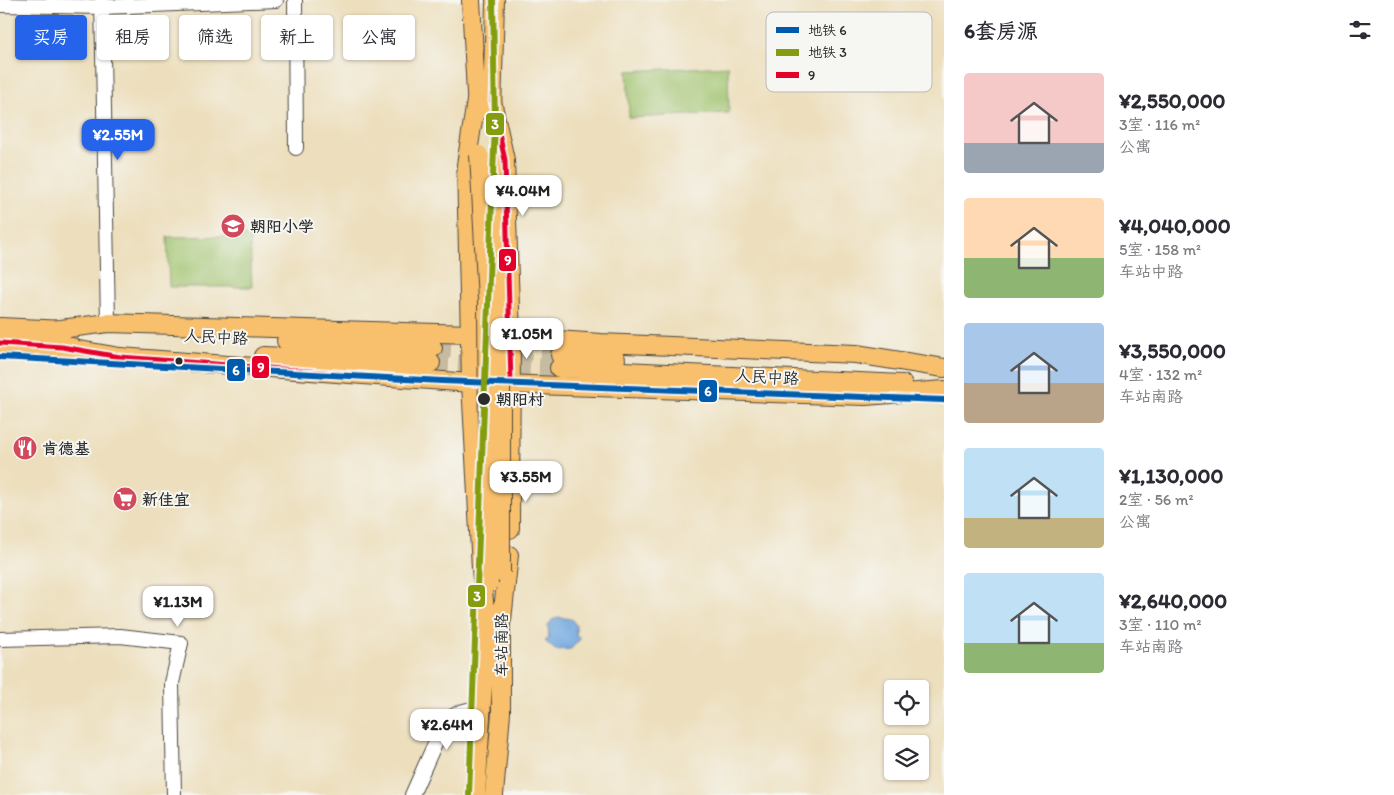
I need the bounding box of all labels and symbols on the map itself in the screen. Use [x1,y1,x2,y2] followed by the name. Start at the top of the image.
[766,12,932,92] legend
[808,22,847,39] text: 地铁 6
[808,44,847,61] text: 地铁 3
[808,67,815,84] text: 9
[485,112,505,136] line badge: 3
[491,116,499,133] text: 3
[77,119,159,161] pin: ¥2.55M
[482,174,564,217] pin: ¥4.04M
[220,213,246,239] school or university icon: 朝阳小学
[250,217,314,236] place label: 朝阳小学
[498,248,517,272] line badge: 9
[504,252,512,269] text: 9
[486,318,568,360] pin: ¥1.05M
[184,326,248,348] street label: 人民中路
[251,355,270,379] line badge: 9
[174,356,184,366] unlabelled marker
[226,358,246,382] line badge: 6
[257,359,265,376] text: 9
[232,362,240,379] text: 6
[735,366,799,388] street label: 人民中路
[698,379,718,403] line badge: 6
[704,383,712,400] text: 6
[496,390,544,409] place label: 朝阳村
[476,391,492,407] marker: 朝阳村
[12,435,38,461] restaurant icon: 肯德基
[42,439,90,458] place label: 肯德基
[485,460,567,503] pin: ¥3.55M
[112,486,138,512] supermarket icon: 新佳宜
[142,490,190,509] place label: 新佳宜
[467,584,486,608] line badge: 3
[137,586,219,628] pin: ¥1.13M
[473,588,481,605] text: 3
[492,613,511,677] street label: 车站南路
[406,708,488,751] pin: ¥2.64M

